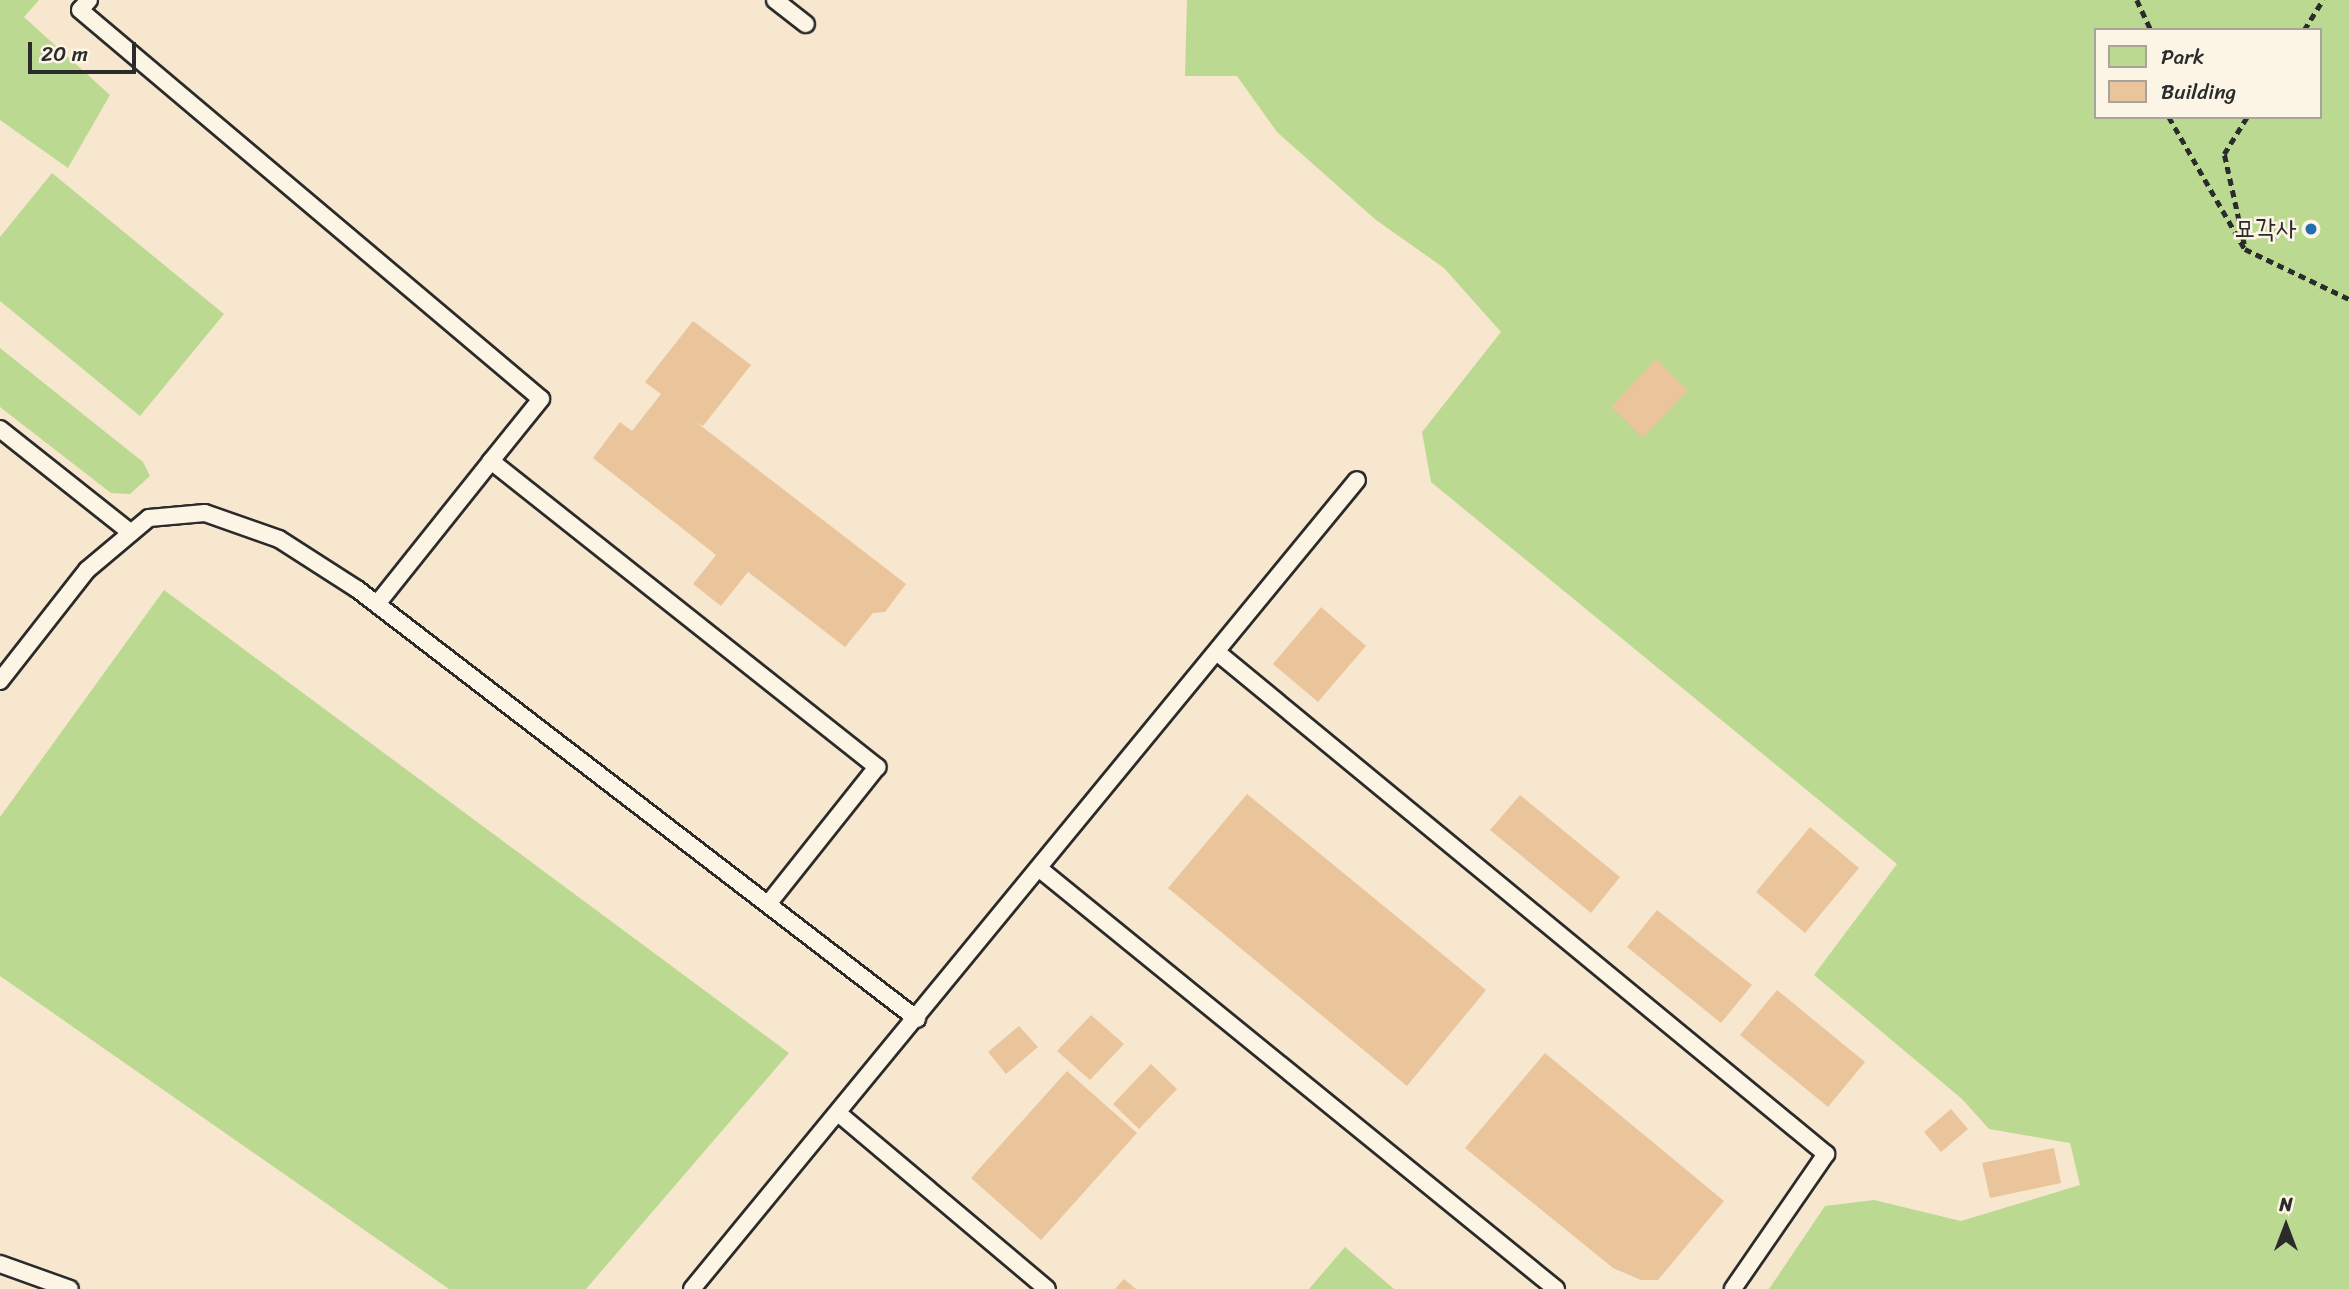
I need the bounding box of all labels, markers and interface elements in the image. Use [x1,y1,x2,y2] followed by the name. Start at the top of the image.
[32,28,140,72] scale bar
[2094,28,2321,119] legend
[41,35,88,73] text: 20 m
[2161,38,2204,76] text: Park
[2161,73,2236,111] text: Building
[2234,213,2297,245] place label: 묘각사
[2303,221,2319,237] marker: 묘각사
[2279,1188,2293,1221] text: N
[2251,1191,2321,1261] north arrow

